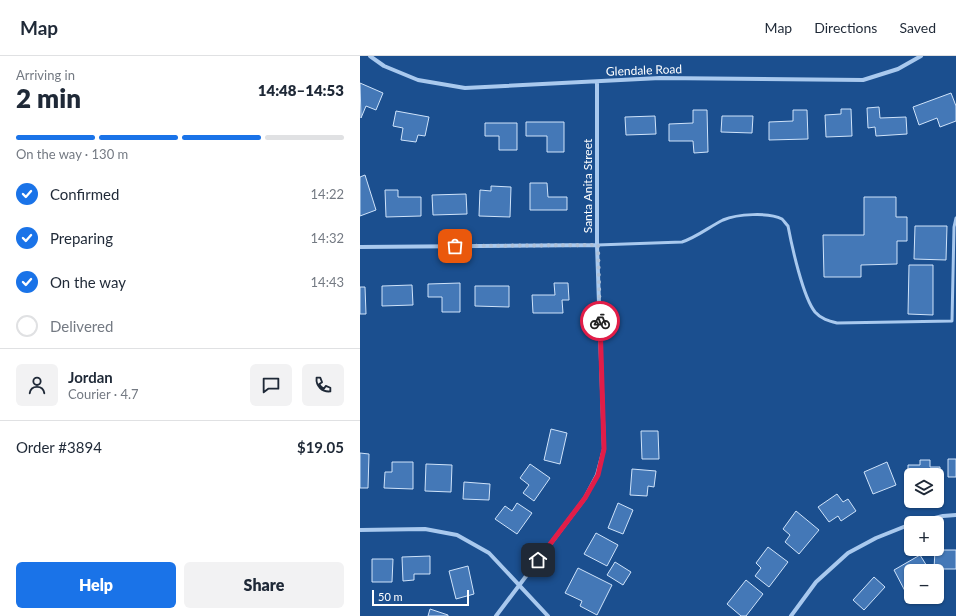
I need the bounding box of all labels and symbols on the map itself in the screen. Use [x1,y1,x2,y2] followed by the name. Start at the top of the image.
[606,61,682,79] street label: Glendale Road
[580,138,595,233] street label: Santa Anita Street
[438,229,472,263] pin
[580,301,620,341] courier
[521,543,555,577] pin
[372,588,469,607] scale bar

